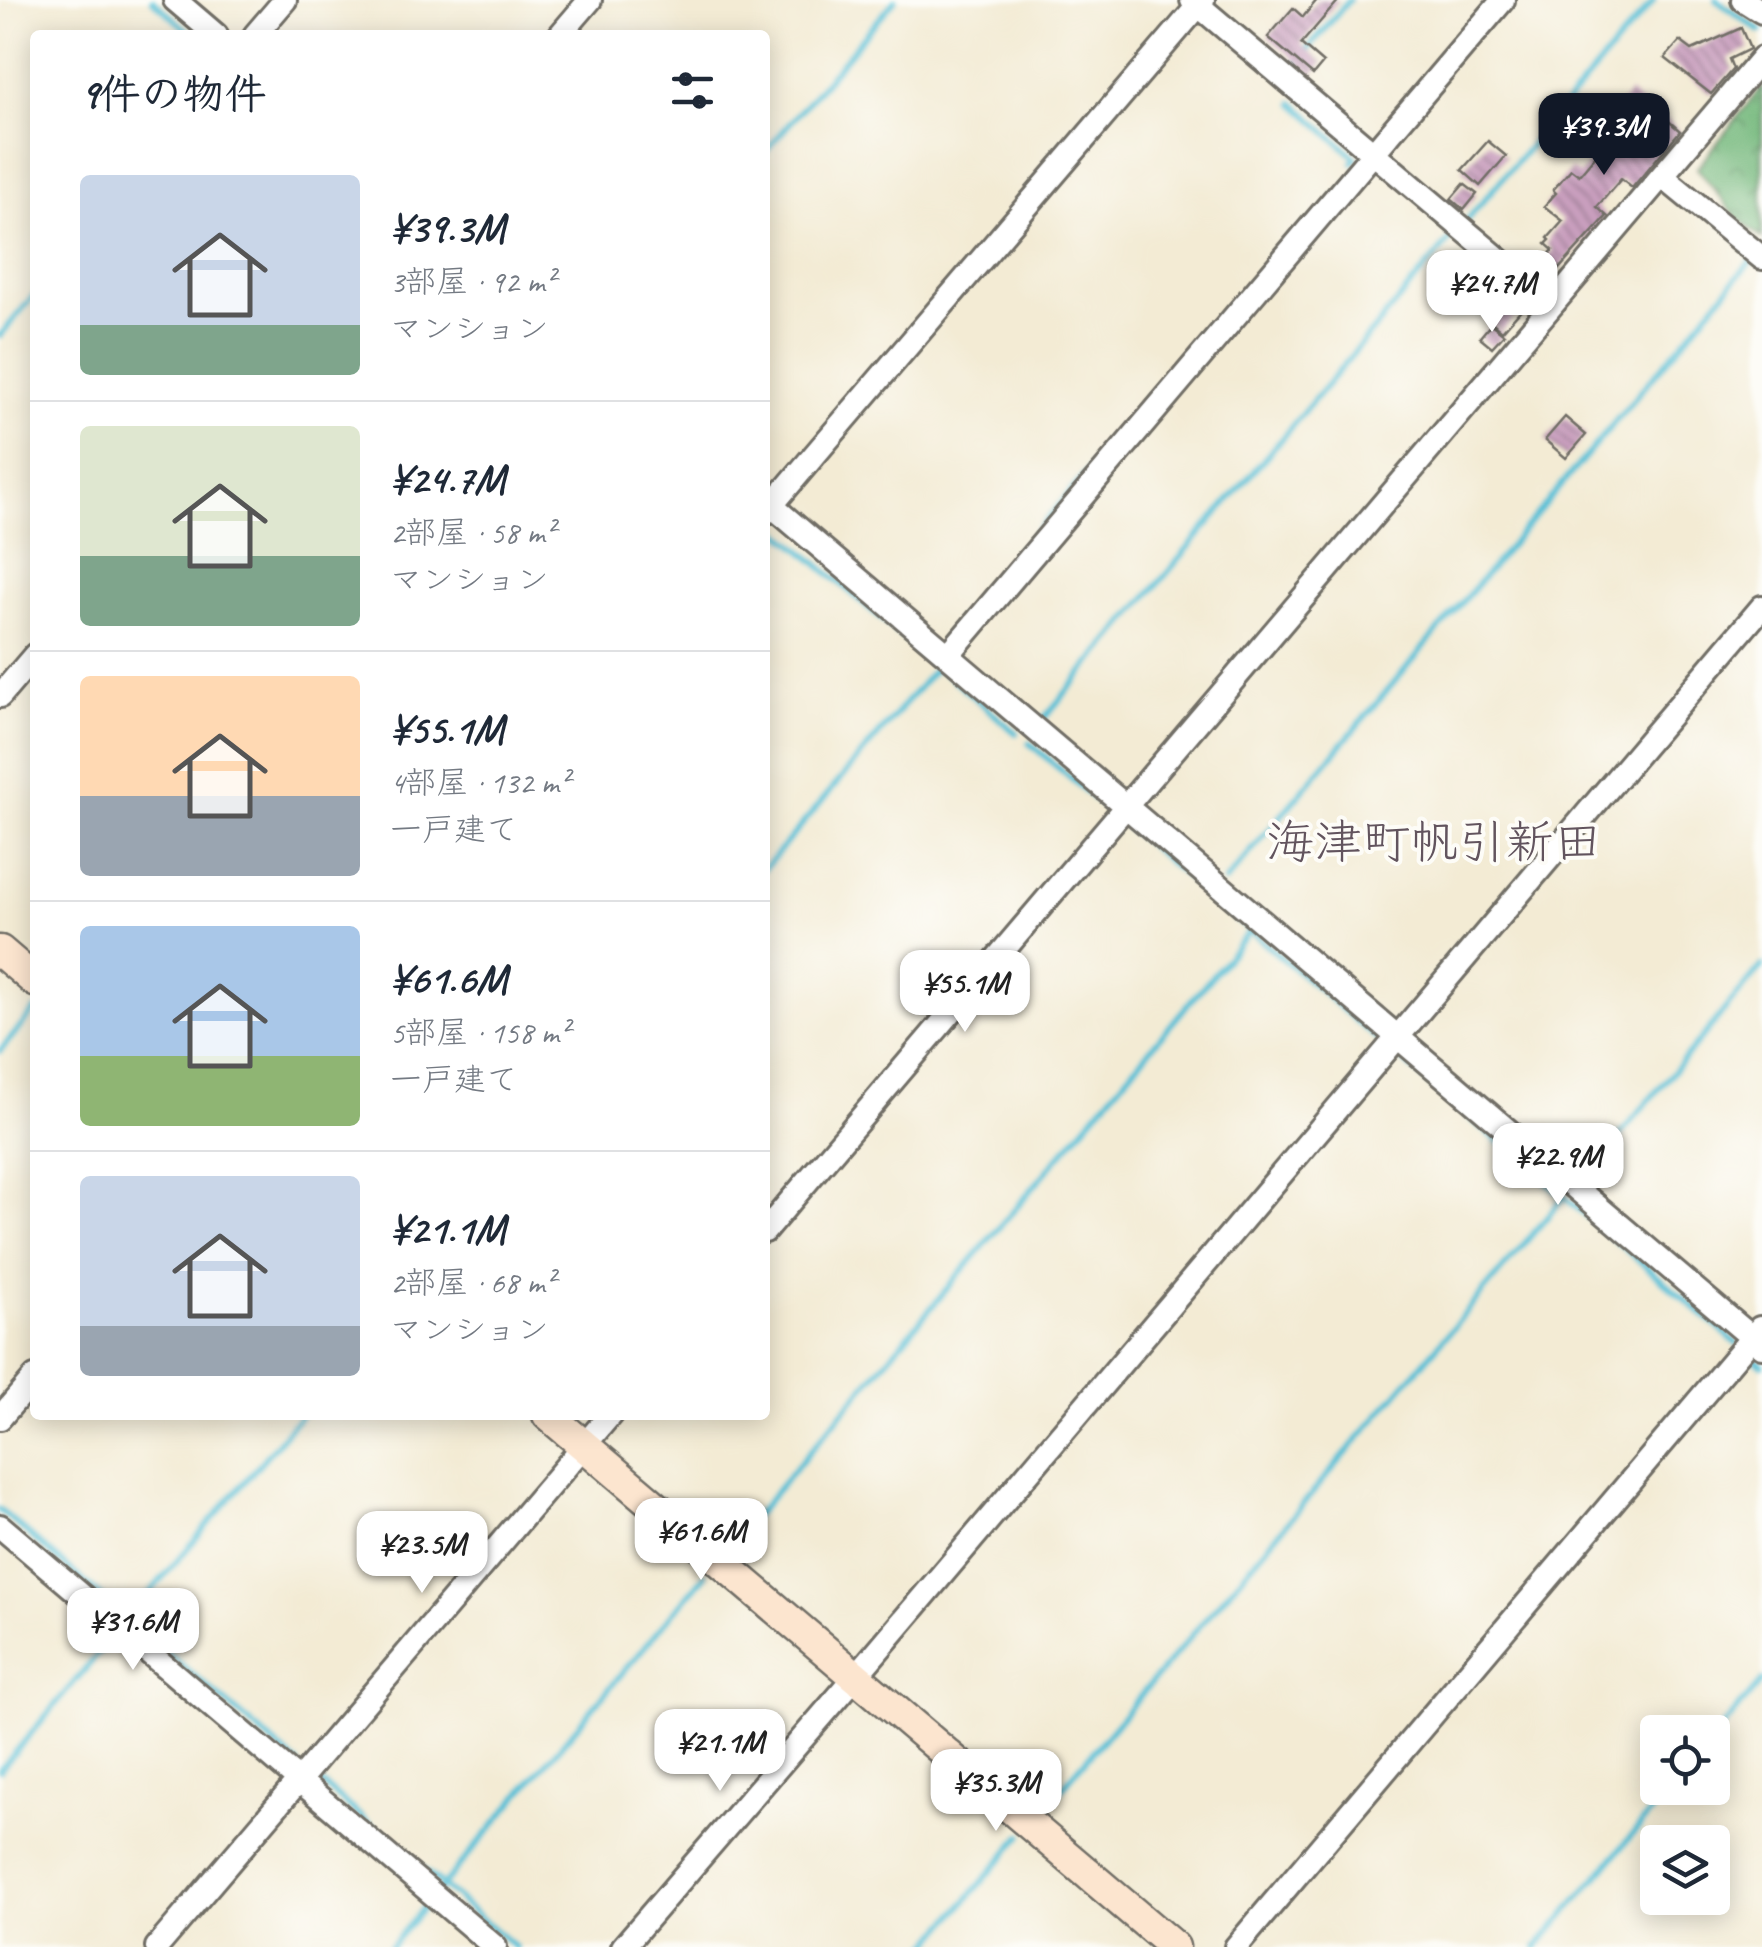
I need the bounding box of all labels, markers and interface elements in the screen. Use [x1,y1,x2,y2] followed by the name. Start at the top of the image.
[665,63,720,118] icon: filters
[80,68,266,121] text: 9件の物件
[1523,93,1685,178] pin: ¥39.3M
[1561,105,1647,146] text: ¥39.3M
[390,202,504,255] text: ¥39.3M
[160,215,280,335] icon: home
[1411,250,1573,335] pin: ¥24.7M
[390,261,555,302] text: 3部屋 · 92 m²
[1448,262,1536,303] text: ¥24.7M
[390,308,549,349] text: マンション
[390,453,504,506] text: ¥24.7M
[160,466,280,586] icon: home
[390,512,555,553] text: 2部屋 · 58 m²
[390,559,549,600] text: マンション
[390,703,503,756] text: ¥55.1M
[160,716,280,836] icon: home
[390,762,569,803] text: 4部屋 · 132 m²
[390,809,518,850] text: 一戸建て
[1266,812,1602,872] district label: 海津町帆引新田
[884,950,1046,1035] pin: ¥55.1M
[390,953,506,1006] text: ¥61.6M
[922,962,1008,1003] text: ¥55.1M
[160,966,280,1086] icon: home
[390,1012,569,1053] text: 5部屋 · 158 m²
[390,1059,518,1100] text: 一戸建て
[1477,1123,1639,1208] pin: ¥22.9M
[1515,1135,1601,1176] text: ¥22.9M
[390,1203,505,1256] text: ¥21.1M
[160,1216,280,1336] icon: home
[390,1262,555,1303] text: 2部屋 · 68 m²
[390,1309,549,1350] text: マンション
[620,1498,782,1583] pin: ¥61.6M
[657,1510,745,1551] text: ¥61.6M
[341,1511,503,1596] pin: ¥23.5M
[379,1523,465,1564] text: ¥23.5M
[52,1588,214,1673] pin: ¥31.6M
[89,1600,177,1641] text: ¥31.6M
[639,1709,801,1794] pin: ¥21.1M
[1640,1715,1730,1915] map controls
[1640,1715,1730,1805] button: locate
[676,1721,764,1762] text: ¥21.1M
[915,1749,1077,1834] pin: ¥35.3M
[953,1761,1039,1802] text: ¥35.3M
[1640,1825,1730,1915] button: layers

